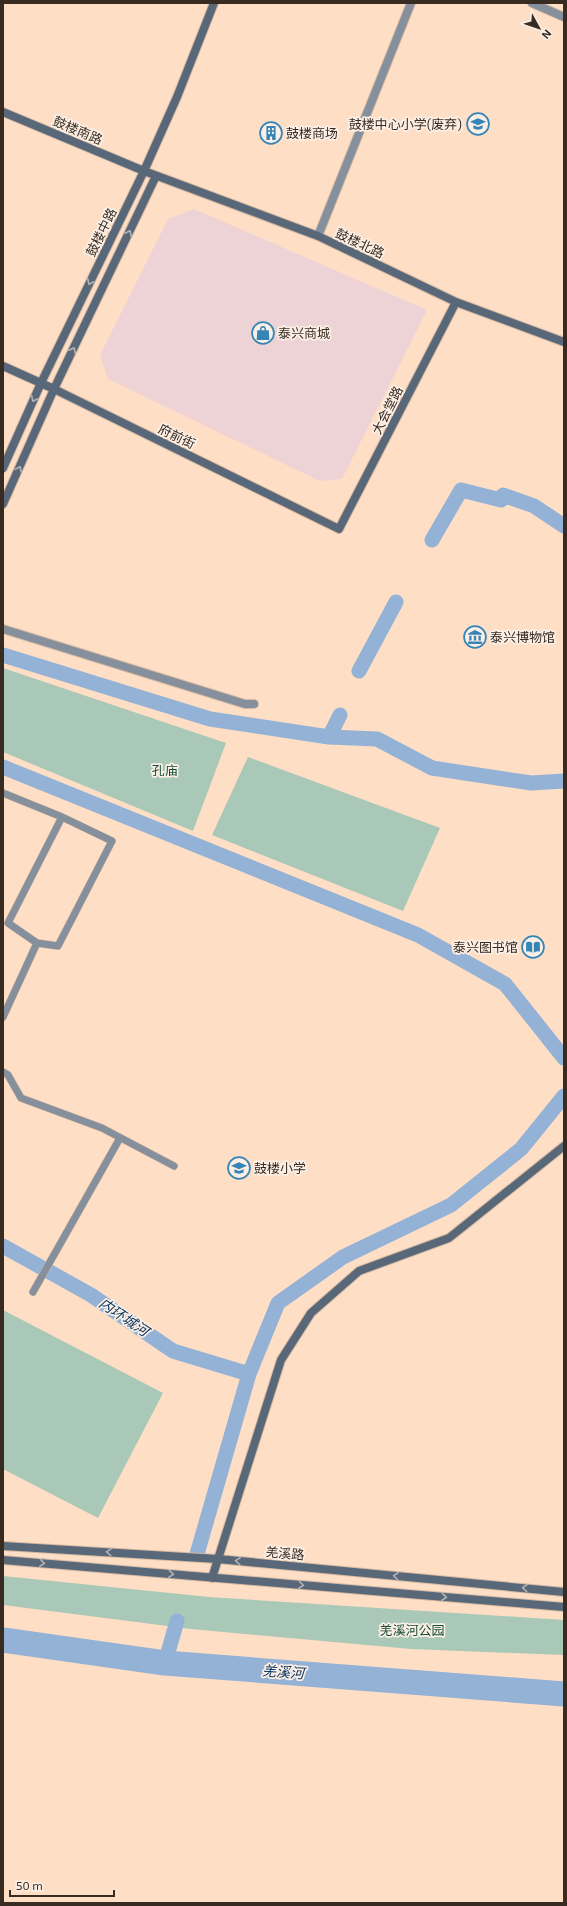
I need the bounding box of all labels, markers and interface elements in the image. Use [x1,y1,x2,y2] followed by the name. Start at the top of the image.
[519,8,559,48] north arrow
[539,28,555,42] text: N
[465,111,491,137] school or university icon: 鼓楼中心小学(废弃)
[51,112,105,148] street label: 鼓楼南路
[349,116,462,132] place label: 鼓楼中心小学(废弃)
[258,120,284,146] building icon: 鼓楼商场
[286,125,338,141] place label: 鼓楼商场
[82,205,120,259] street label: 鼓楼中路
[333,225,387,261] street label: 鼓楼北路
[124,230,132,237] one-way arrow
[87,278,95,285] one-way arrow
[250,320,276,346] shop icon: 泰兴商城
[278,325,330,341] place label: 泰兴商城
[68,347,76,355] one-way arrow
[368,383,406,437] street label: 大会堂路
[31,395,39,402] one-way arrow
[156,420,198,452] street label: 府前街
[14,465,22,473] one-way arrow
[462,624,488,650] museum icon: 泰兴博物馆
[490,629,555,645] place label: 泰兴博物馆
[152,762,178,778] park label: 孔庙
[520,934,546,960] library icon: 泰兴图书馆
[453,939,518,955] place label: 泰兴图书馆
[226,1155,252,1181] school or university icon: 鼓楼小学
[254,1160,306,1176] place label: 鼓楼小学
[96,1294,155,1341] water label: 内环城河
[265,1543,305,1563] street label: 羌溪路
[106,1548,112,1557] one-way arrow
[235,1557,241,1566] one-way arrow
[39,1559,45,1568] one-way arrow
[168,1570,174,1579] one-way arrow
[393,1572,399,1581] one-way arrow
[298,1580,304,1589] one-way arrow
[522,1584,528,1593] one-way arrow
[441,1592,448,1601] one-way arrow
[379,1622,445,1638] park label: 羌溪河公园
[261,1662,308,1682] water label: 羌溪河
[10,1872,114,1898] scale bar
[16,1878,43,1892] text: 50 m

